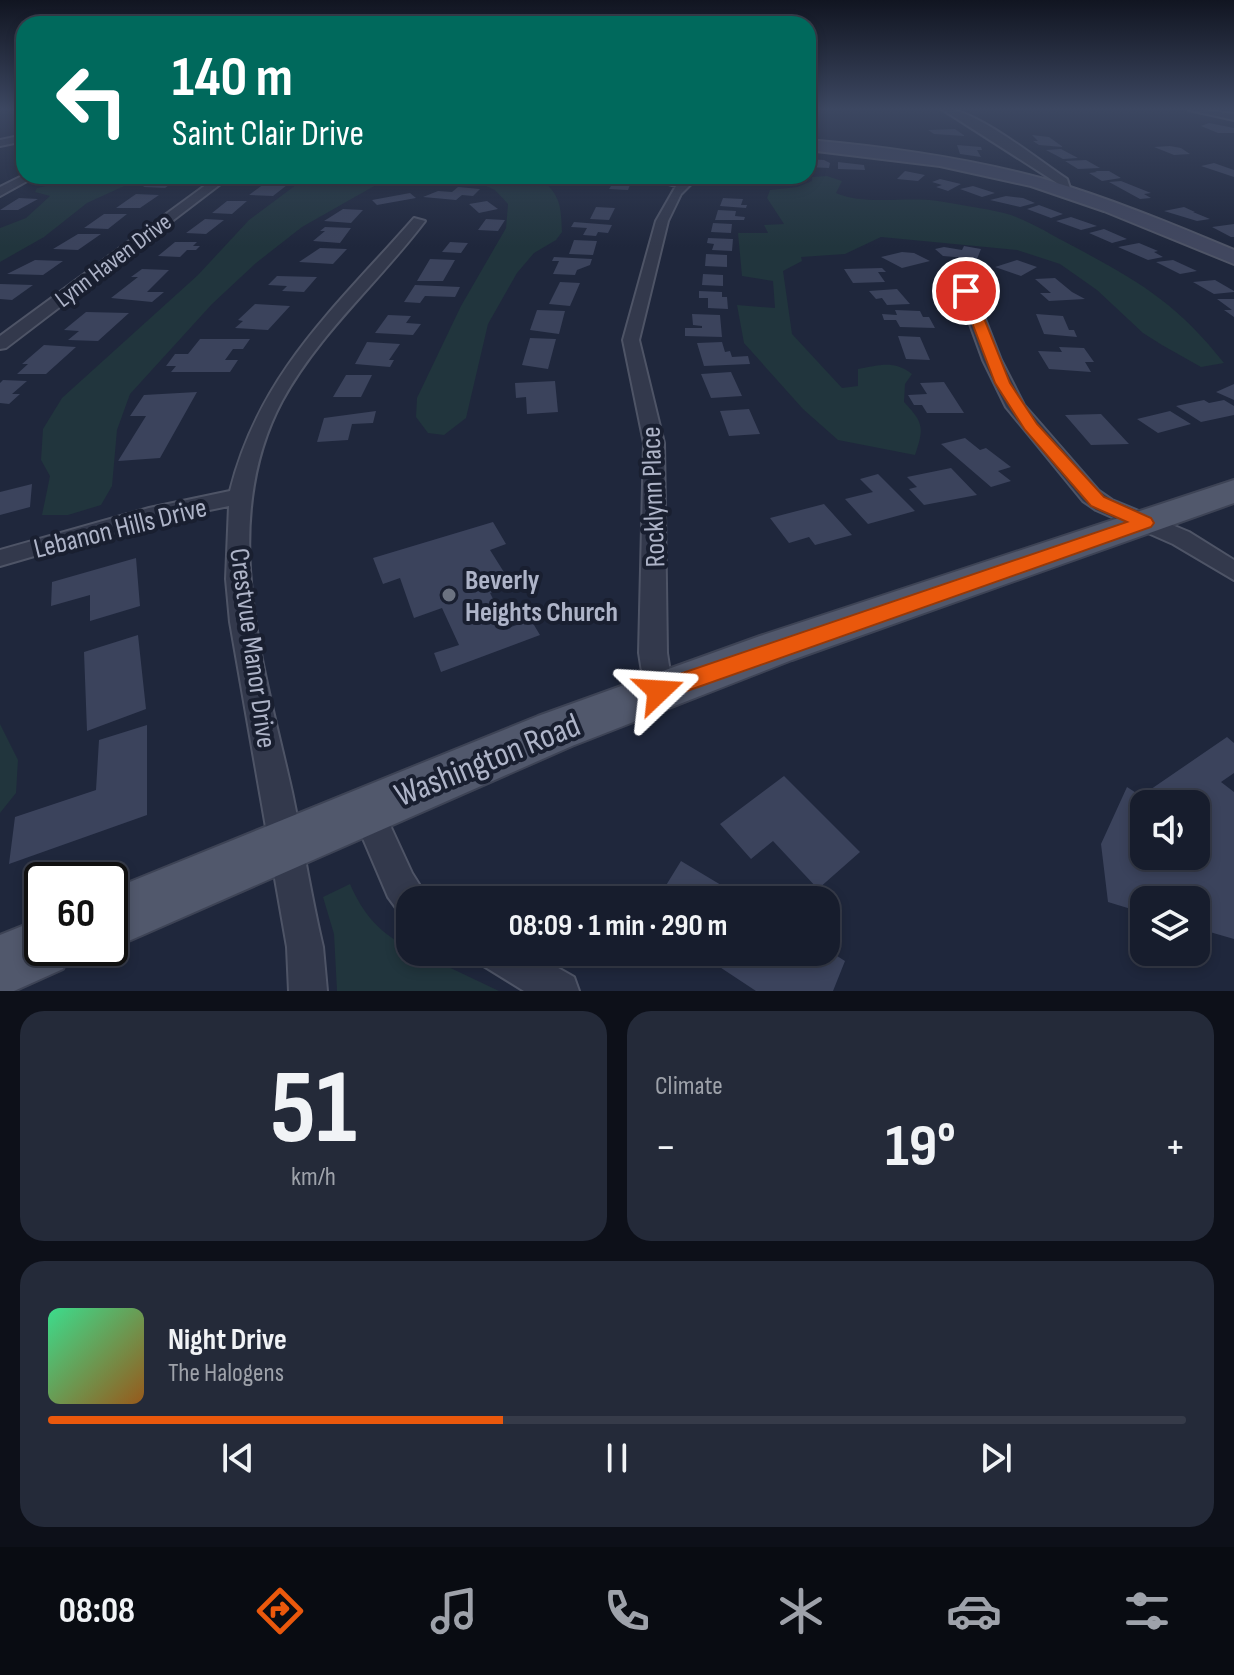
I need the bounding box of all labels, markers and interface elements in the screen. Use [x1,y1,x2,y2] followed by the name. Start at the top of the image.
[172,45,293,112] text: 140 m
[40,48,144,152] icon: left
[172,113,364,156] text: Saint Clair Drive
[49,207,177,313] street label: Lynn Haven Drive
[932,257,1000,325] pin
[944,269,988,313] icon: arrive
[635,426,672,568] street label: Rocklynn Place
[31,491,210,566] street label: Lebanon Hills Drive
[222,546,283,750] street label: Crestvue Manor Drive
[465,564,618,629] place label: Beverly Heights Church
[440,586,458,604] marker: Beverly Heights Church
[617,649,701,733] position arrow
[389,705,586,816] street label: Washington Road
[1130,790,1210,966] map controls
[1130,790,1210,870] button: sound
[24,862,128,966] speed limit sign: 60
[1130,886,1210,966] button: layers
[509,908,727,944] text: 08:09 · 1 min · 290 m
[270,1047,357,1172] text: 51
[655,1071,723,1102] text: Climate
[885,1111,956,1183] text: 19°
[655,1121,677,1174] text: −
[1164,1121,1186,1174] text: +
[291,1162,336,1193] text: km/h
[168,1322,287,1358] text: Night Drive
[168,1358,284,1389] text: The Halogens
[216,1436,260,1480] icon: previous
[595,1436,639,1480] icon: pause
[974,1436,1018,1480] icon: next
[252,1583,308,1639] icon: directions
[426,1583,482,1639] icon: music
[599,1583,655,1639] icon: phone
[773,1583,829,1639] icon: climate
[946,1583,1002,1639] icon: car
[1119,1583,1175,1639] icon: filters
[59,1590,135,1633] text: 08:08

